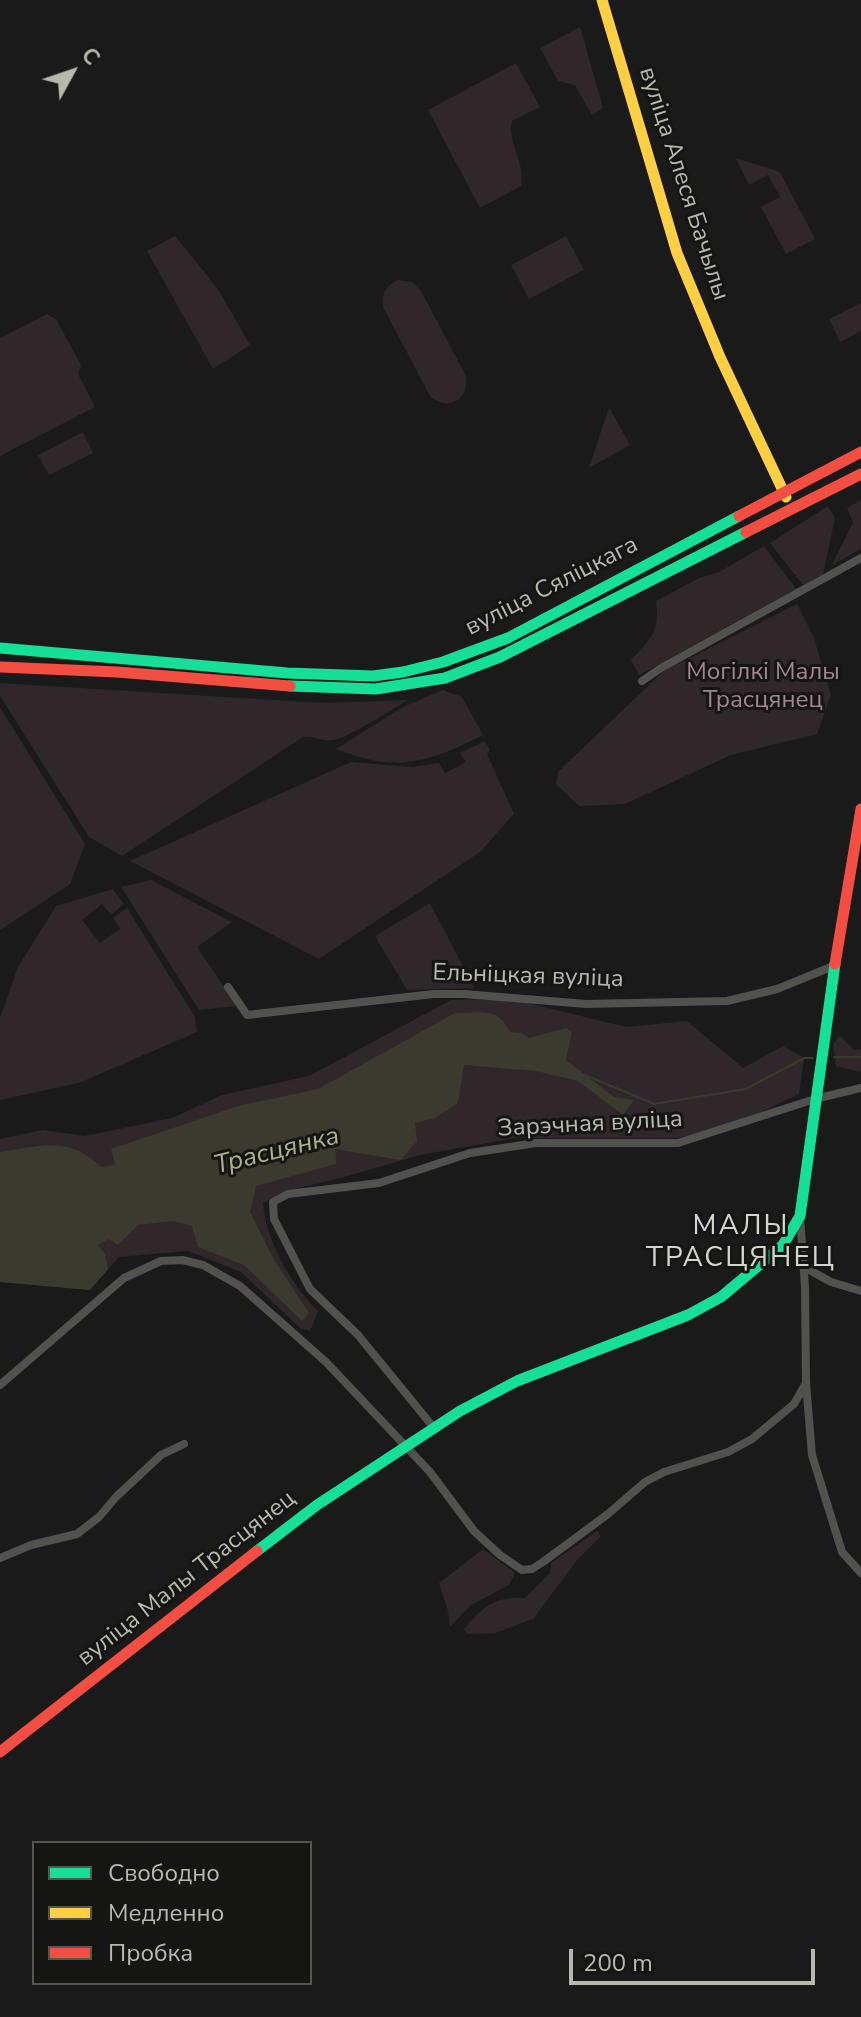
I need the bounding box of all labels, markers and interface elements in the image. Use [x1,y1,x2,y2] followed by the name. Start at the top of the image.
[32,32,112,112] north arrow
[74,41,107,72] text: С
[632,64,734,304] street label: вуліца Алеся Бачылы
[461,531,643,643] street label: вуліца Сяліцкага
[686,659,840,715] park label: Могілкі Малы Трасцянец
[432,959,624,995] street label: Ельніцкая вуліца
[497,1106,683,1144] street label: Зарэчная вуліца
[211,1121,343,1183] water label: Трасцянка
[646,1210,836,1276] district label: МАЛЫ ТРАСЦЯНЕЦ
[72,1485,302,1673] street label: вуліца Малы Трасцянец
[32,1841,312,1985] legend
[108,1857,220,1889] text: Свободно
[108,1897,224,1929] text: Медленно
[573,1933,819,1983] scale bar
[108,1937,193,1969] text: Пробка
[583,1947,653,1979] text: 200 m

